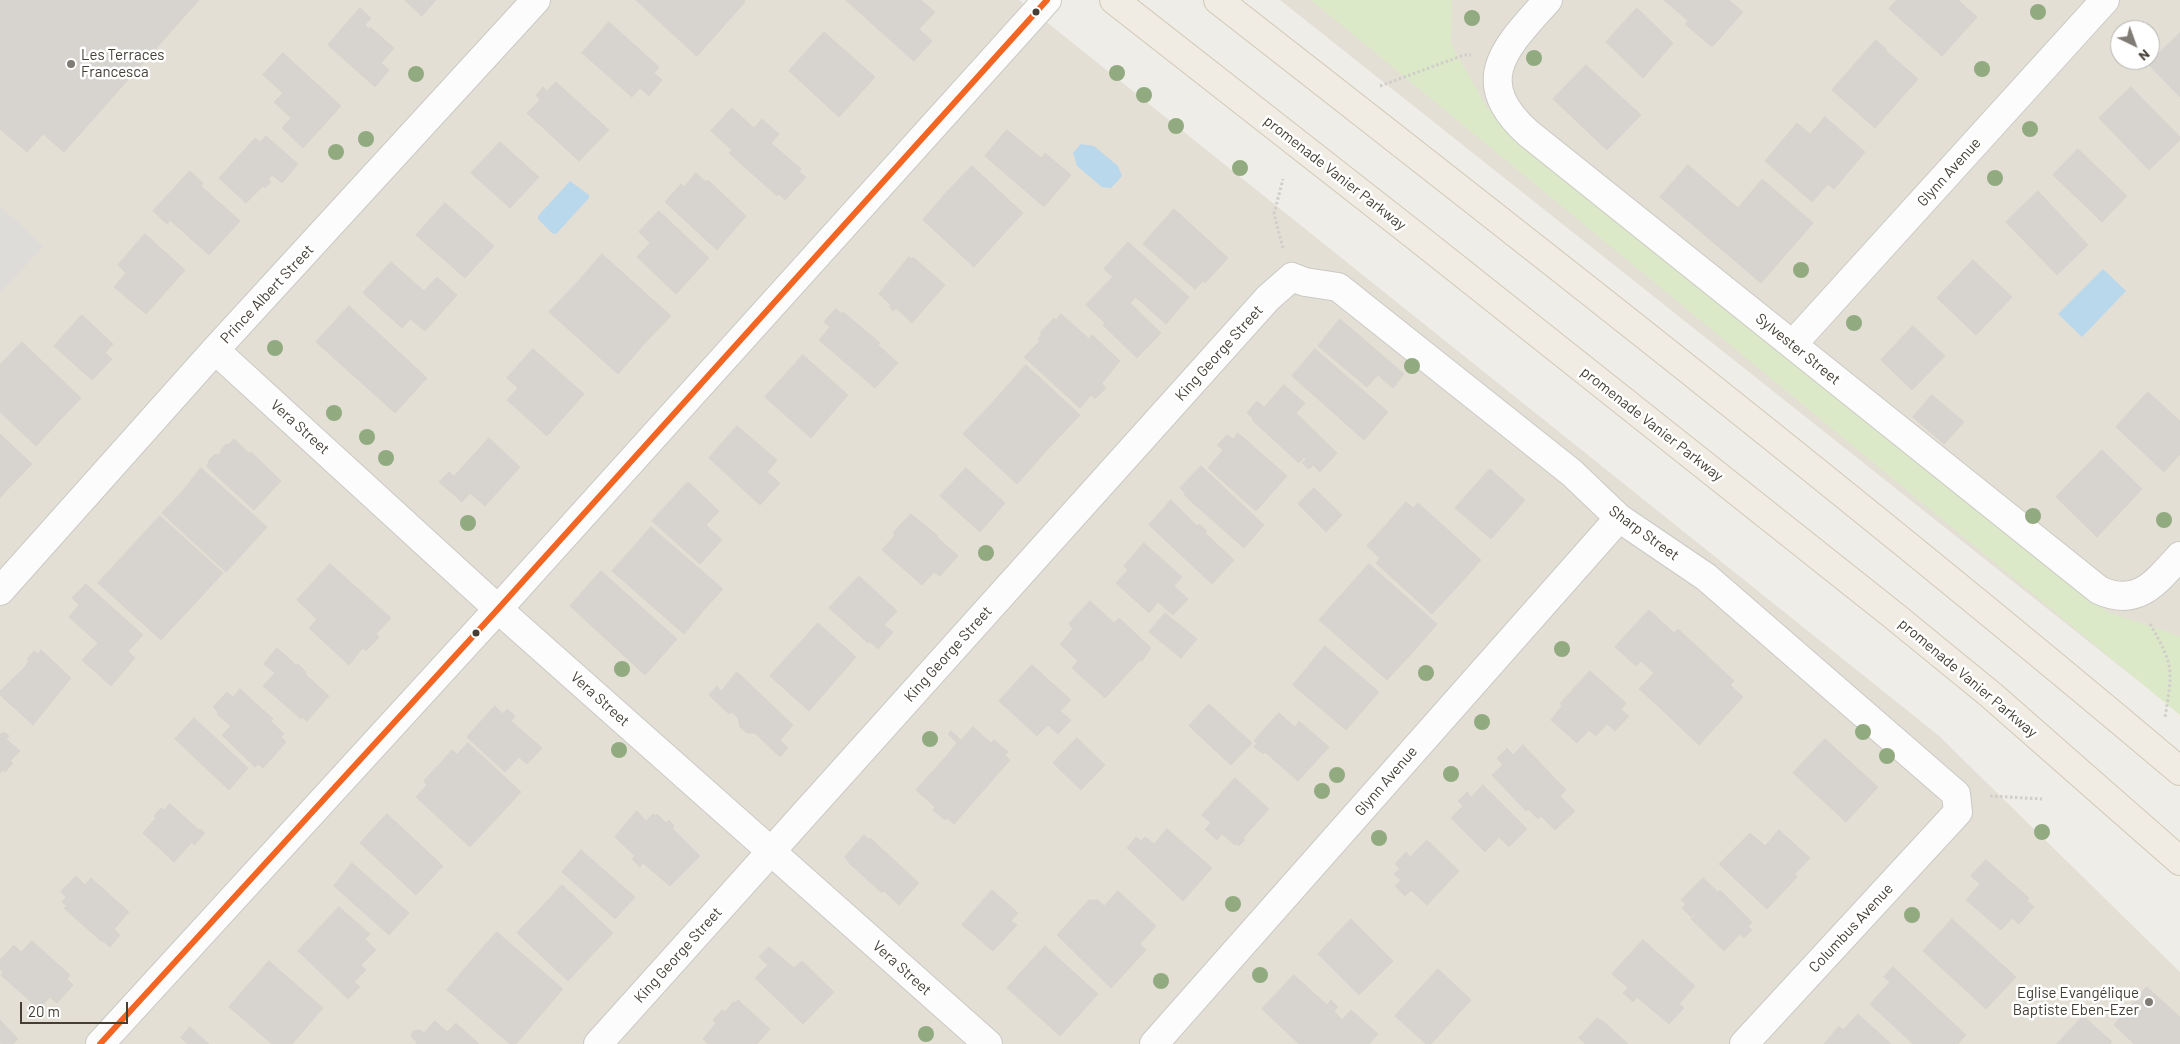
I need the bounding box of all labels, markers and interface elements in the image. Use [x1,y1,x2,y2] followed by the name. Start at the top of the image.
[1031,7,1041,17] unlabelled marker
[2110,20,2160,70] north arrow
[81,46,164,81] place label: Les Terraces Francesca
[2136,46,2154,65] text: N
[65,58,77,70] marker: Les Terraces Francesca
[1260,112,1410,234] street label: promenade Vanier Parkway
[1913,134,1985,210] street label: Glynn Avenue
[217,241,317,347] street label: Prince Albert Street
[1171,301,1267,405] street label: King George Street
[1752,309,1844,389] street label: Sylvester Street
[1577,363,1727,485] street label: promenade Vanier Parkway
[267,396,333,458] street label: Vera Street
[1605,502,1683,564] street label: Sharp Street
[900,602,996,706] street label: King George Street
[1895,615,2041,741] street label: promenade Vanier Parkway
[471,628,481,638] unlabelled marker
[567,668,633,730] street label: Vera Street
[1351,742,1421,820] street label: Glynn Avenue
[1805,880,1897,976] street label: Columbus Avenue
[630,903,726,1007] street label: King George Street
[869,937,935,999] street label: Vera Street
[2013,984,2139,1019] place label: Eglise Evangélique Baptiste Eben-Ezer
[22,992,130,1024] scale bar
[2143,996,2155,1008] marker: Eglise Evangélique Baptiste Eben-Ezer
[28,1002,60,1020] text: 20 m

